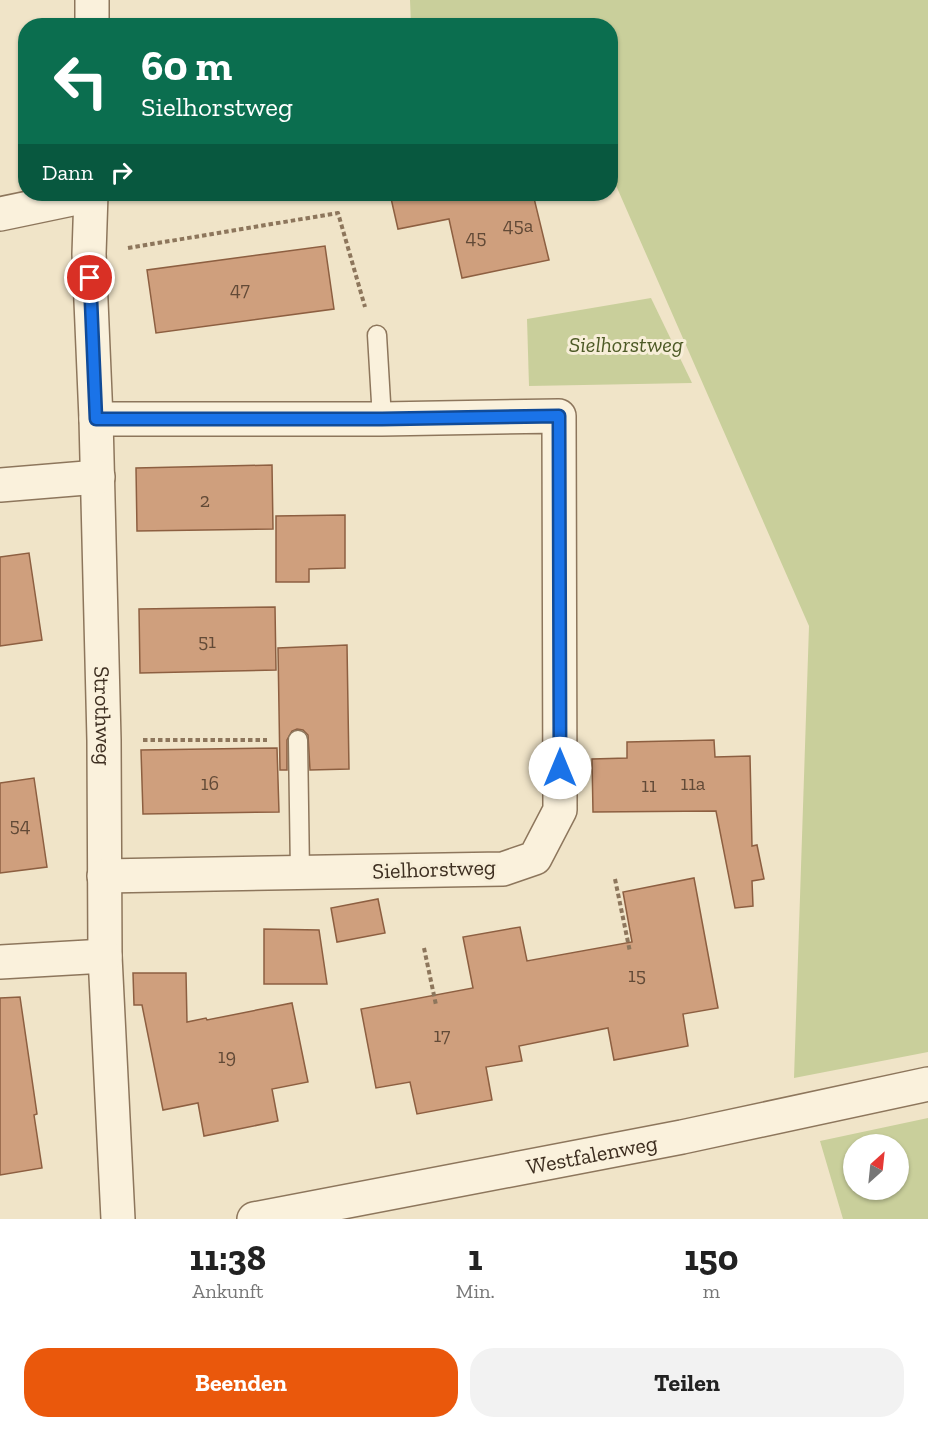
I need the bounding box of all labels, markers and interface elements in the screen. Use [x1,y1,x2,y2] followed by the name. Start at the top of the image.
[141,40,232,91] text: 60 m
[42,42,120,120] icon: left
[141,91,293,123] text: Sielhorstweg
[105,156,138,189] icon: right
[42,159,93,186] text: Dann
[503,213,534,237] house number: 45a
[465,225,487,249] house number: 45
[64,252,115,303] pin
[73,261,106,294] icon: arrive
[230,277,251,301] house number: 47
[569,331,684,358] park label: Sielhorstweg
[200,488,210,512] house number: 2
[198,629,216,653] house number: 51
[89,666,118,766] street label: Strothweg
[528,736,592,800] position arrow
[201,771,219,795] house number: 16
[680,771,706,795] house number: 11a
[641,773,657,797] house number: 11
[9,813,31,837] house number: 54
[372,853,496,885] street label: Sielhorstweg
[628,963,646,987] house number: 15
[434,1023,451,1047] house number: 17
[218,1044,236,1068] house number: 19
[524,1129,660,1180] street label: Westfalenweg
[843,1134,909,1200] north arrow
[843,1134,909,1200] map controls
[190,1236,266,1279] text: 11:38
[468,1236,483,1279] text: 1
[684,1236,738,1279] text: 150
[192,1279,264,1303] text: Ankunft
[456,1279,495,1303] text: Min.
[703,1279,720,1303] text: m
[24,1348,458,1417] button: Beenden
[470,1348,904,1417] button: Teilen

